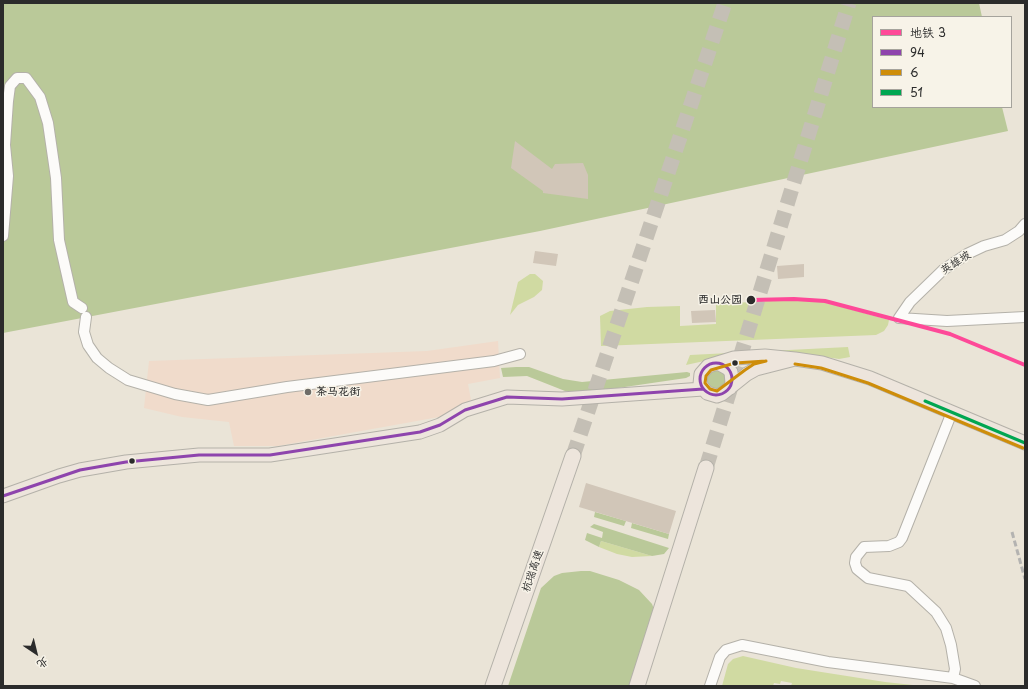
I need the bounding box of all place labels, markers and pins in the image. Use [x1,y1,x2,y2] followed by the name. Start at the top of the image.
[698,293,742,307] place label: 西山公园
[745,294,757,306] marker: 西山公园
[730,358,740,368] unlabelled marker
[316,385,360,399] place label: 茶马花街
[303,387,313,397] marker: 茶马花街
[127,456,137,466] unlabelled marker

